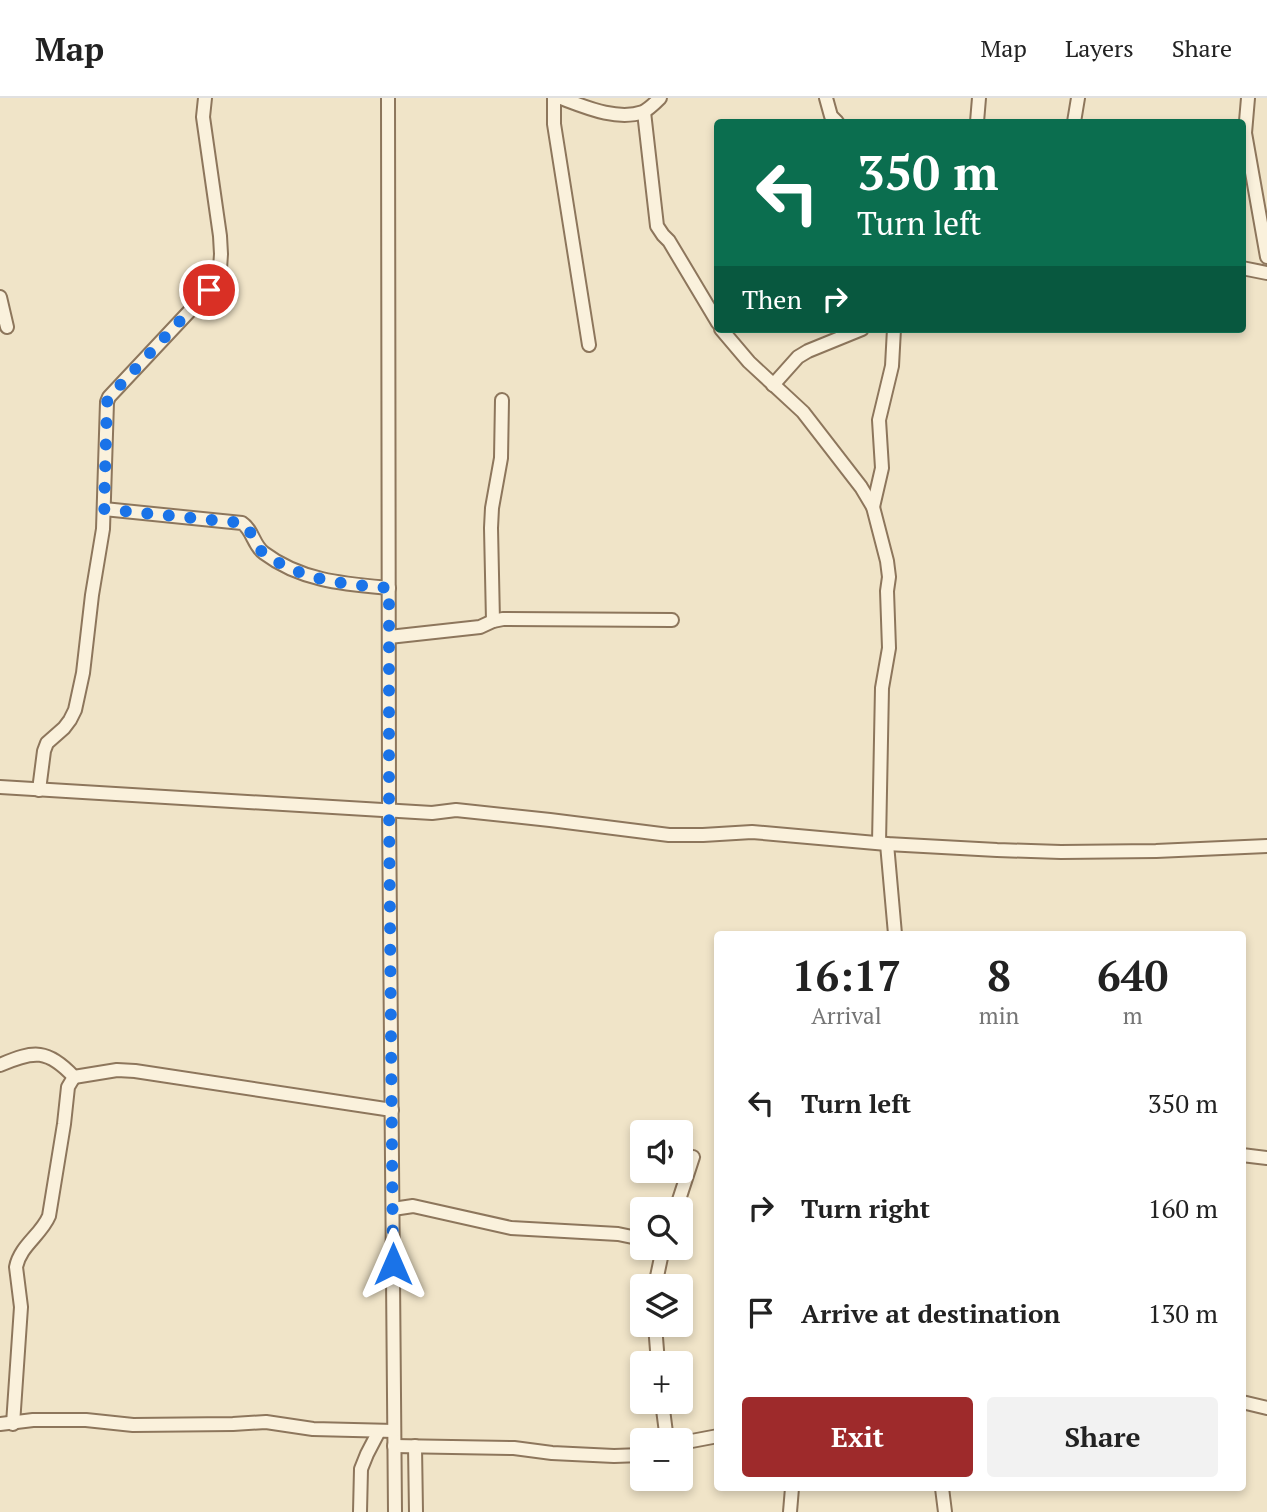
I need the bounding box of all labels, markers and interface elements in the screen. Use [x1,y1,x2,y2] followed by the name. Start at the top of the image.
[35,27,104,70] text: Map
[980,32,1027,64] text: Map
[1065,32,1134,64] text: Layers
[1172,32,1232,64] text: Share
[857,139,999,204] text: 350 m
[742,147,833,238] icon: left
[857,202,981,244] text: Turn left
[179,260,239,320] pin
[190,271,228,309] icon: arrive
[816,280,854,318] icon: right
[742,282,802,316] text: Then
[792,947,901,1003] text: 16:17
[987,947,1011,1003] text: 8
[1097,947,1168,1003] text: 640
[811,1000,882,1031] text: Arrival
[979,1000,1019,1031] text: min
[1123,1000,1143,1031] text: m
[742,1084,780,1122] icon: left
[801,1086,911,1120] text: Turn left
[1148,1086,1218,1120] text: 350 m
[630,1120,693,1491] map controls
[630,1120,693,1183] button: sound
[742,1189,780,1227] icon: right
[801,1191,930,1225] text: Turn right
[1148,1191,1218,1225] text: 160 m
[630,1197,693,1260] button: search
[356,1227,430,1301] position arrow
[630,1274,693,1337] button: layers
[742,1294,780,1332] icon: arrive
[801,1296,1060,1330] text: Arrive at destination
[1148,1296,1218,1330] text: 130 m
[630,1351,693,1414] button: +
[742,1397,973,1477] button: Exit
[987,1397,1218,1477] button: Share
[630,1428,693,1491] button: −

